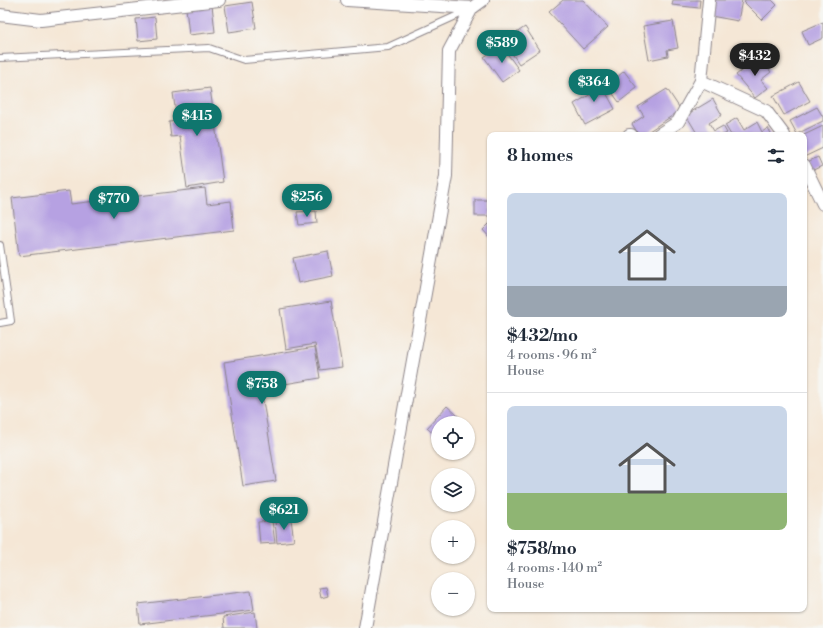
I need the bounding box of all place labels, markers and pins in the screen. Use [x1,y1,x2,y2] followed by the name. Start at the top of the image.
[478,30,526,64] pin: $589
[731,43,779,77] pin: $432
[570,69,618,103] pin: $364
[173,103,221,137] pin: $415
[283,184,331,218] pin: $256
[90,186,138,220] pin: $770
[238,371,286,405] pin: $758
[260,497,308,531] pin: $621

